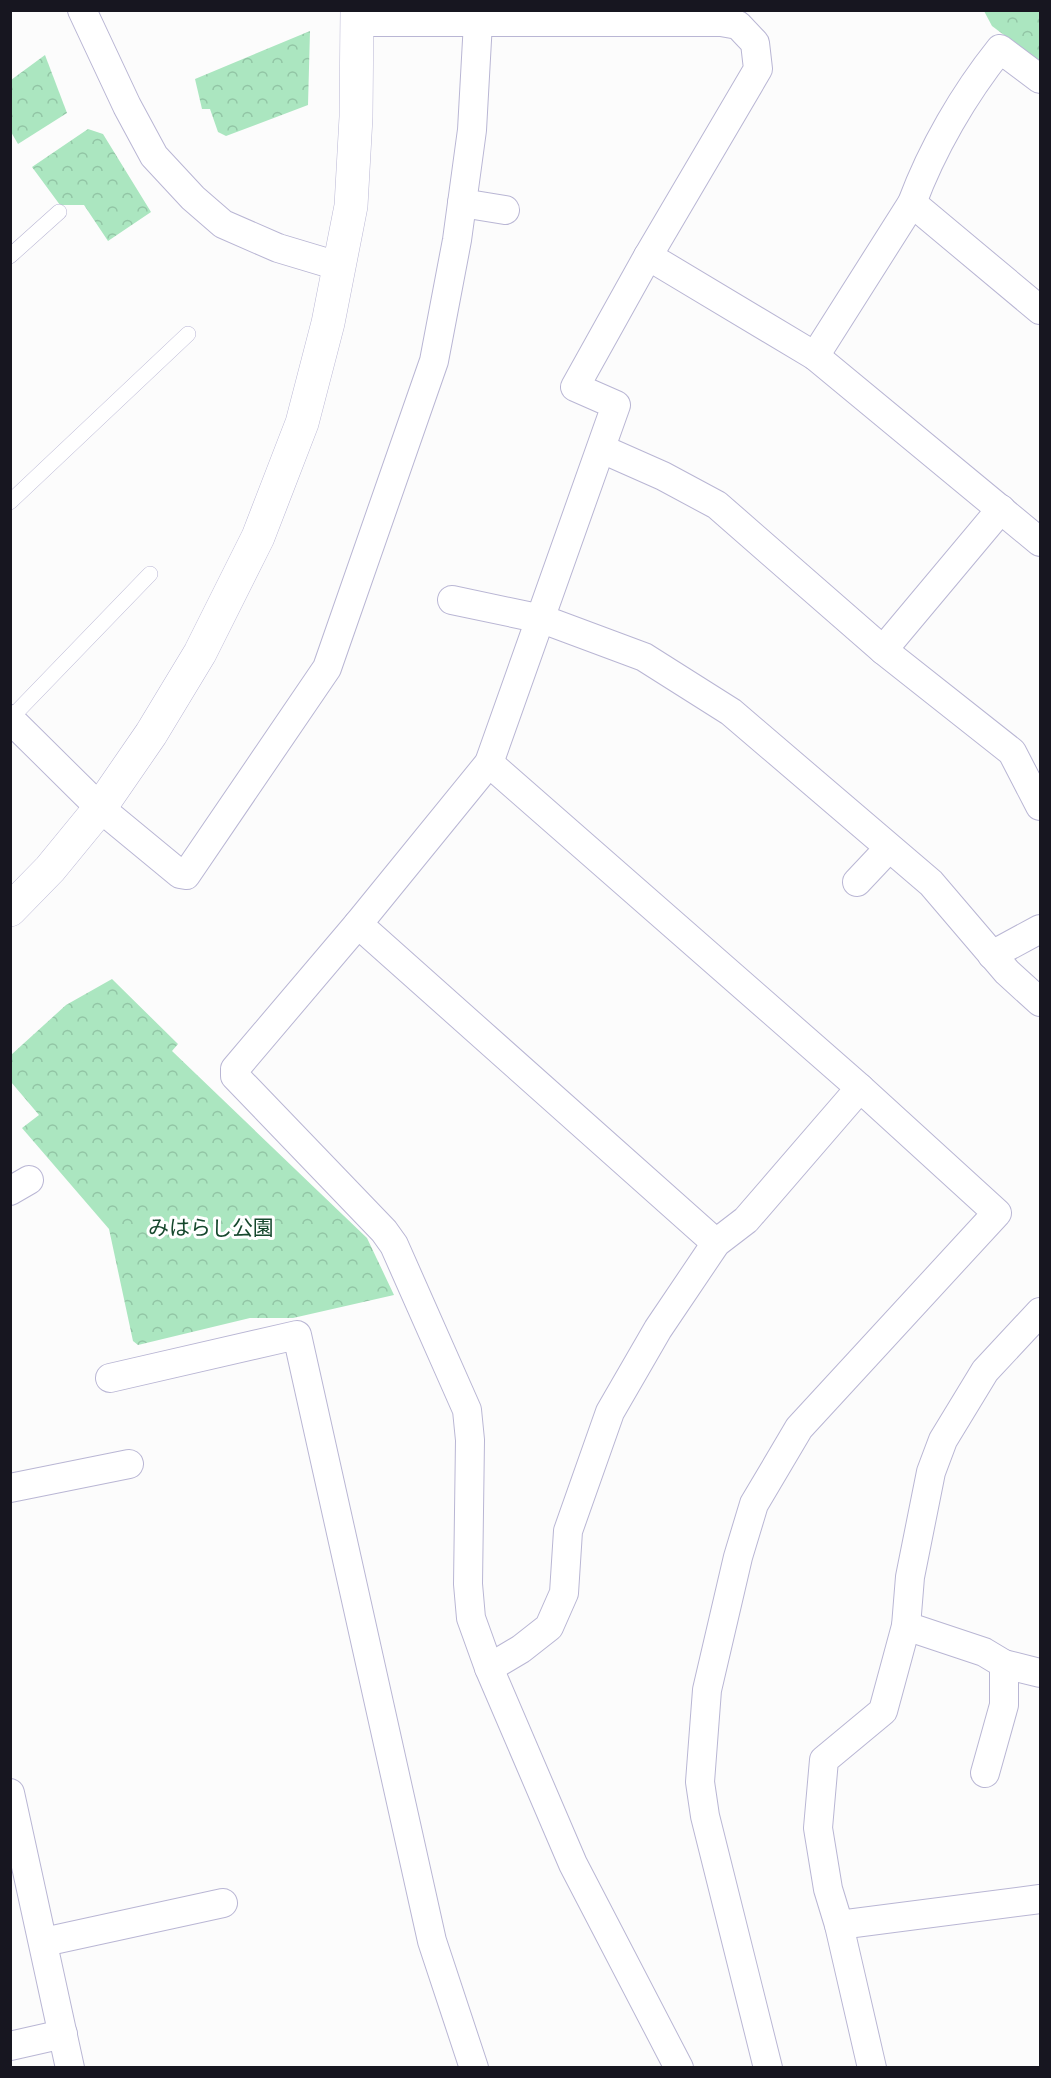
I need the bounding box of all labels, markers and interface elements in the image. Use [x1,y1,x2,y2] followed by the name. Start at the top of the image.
[148,1214,274,1239] park label: みはらし公園

